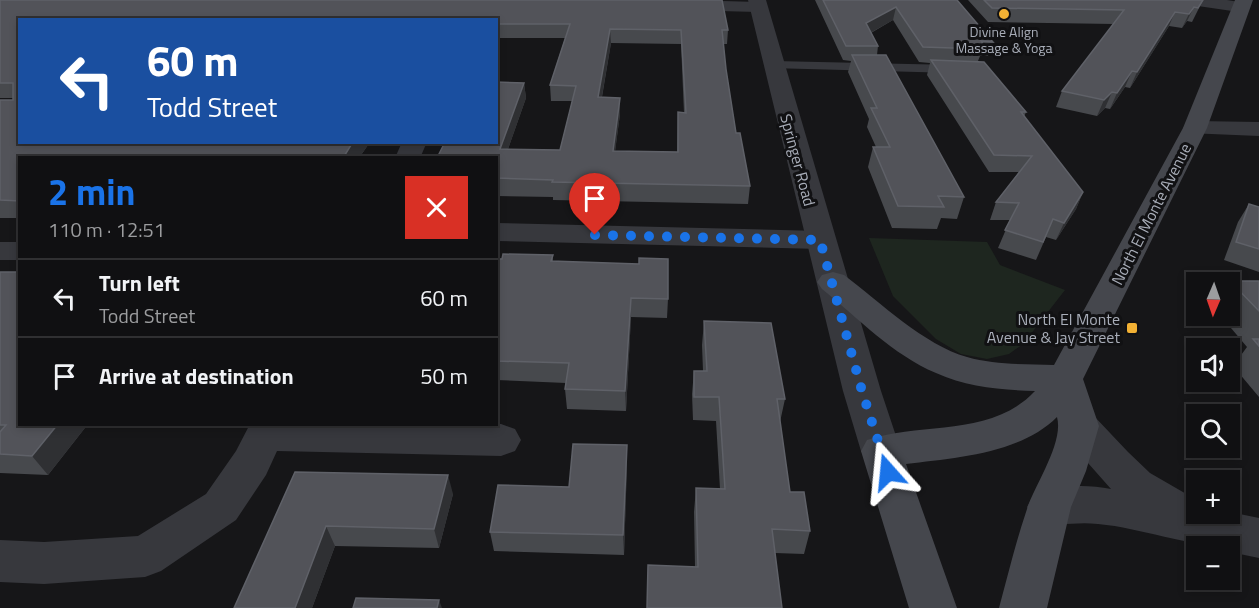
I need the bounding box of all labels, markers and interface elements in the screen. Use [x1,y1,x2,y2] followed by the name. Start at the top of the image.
[997,7,1011,21] marker: Divine Align Massage & Yoga
[955,21,1053,58] place label: Divine Align Massage & Yoga
[147,28,239,92] text: 60 m
[48,42,126,120] icon: left
[147,86,277,127] text: Todd Street
[774,111,822,209] street label: Springer Road
[1105,139,1197,289] street label: North El Monte Avenue
[48,164,135,219] text: 2 min
[569,173,620,235] pin
[405,176,468,239] button: close
[578,182,611,215] icon: arrive
[48,214,165,245] text: 110 m · 12:51
[99,266,180,300] text: Turn left
[1186,272,1240,326] north arrow
[1186,272,1240,590] map controls
[420,281,468,315] text: 60 m
[48,282,81,315] icon: left
[99,300,195,331] text: Todd Street
[987,307,1120,349] place label: North El Monte Avenue & Jay Street
[1125,321,1139,335] marker: North El Monte Avenue & Jay Street
[1186,338,1240,392] button: sound
[99,359,294,393] text: Arrive at destination
[420,359,468,393] text: 50 m
[48,360,81,393] icon: arrive
[1186,404,1240,458] button: search
[856,440,920,504] position arrow
[1186,470,1240,524] button: +
[1186,536,1240,590] button: −

